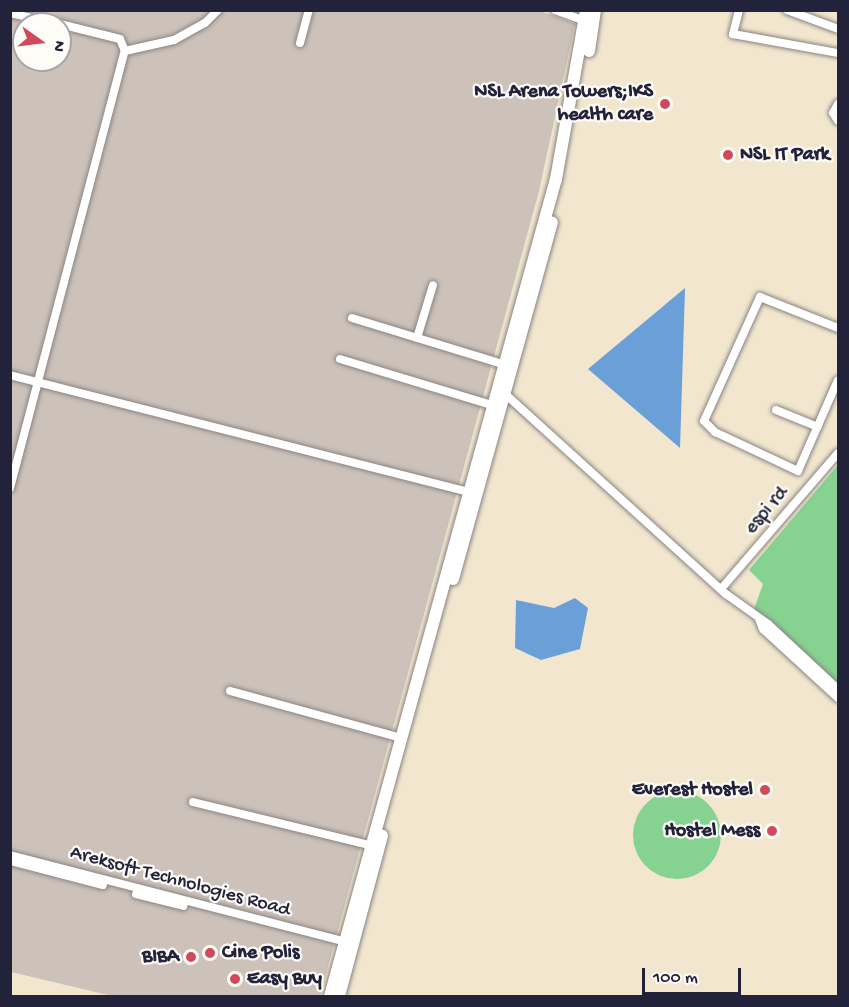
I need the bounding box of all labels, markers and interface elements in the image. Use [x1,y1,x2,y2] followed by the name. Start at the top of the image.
[12,12,72,72] north arrow
[48,39,68,53] text: N
[474,80,653,127] place label: NSL Arena Towers;IKS health care
[658,97,672,111] marker: NSL Arena Towers;IKS health care
[740,143,830,167] place label: NSL IT Park
[721,148,735,162] marker: NSL IT Park
[740,482,794,540] street label: espi rd
[632,778,753,802] place label: Everest Hostel
[758,783,772,797] marker: Everest Hostel
[664,819,760,843] place label: Hostel Mess
[765,824,779,838] marker: Hostel Mess
[67,841,293,923] street label: Areksoft Technologies Road
[222,941,299,965] place label: Cine Polis
[142,945,179,969] place label: BIBA
[203,946,217,960] marker: Cine Polis
[184,950,198,964] marker: BIBA
[645,956,744,994] scale bar
[247,967,322,991] place label: Easy Buy
[653,968,698,989] text: 100 m
[228,972,242,986] marker: Easy Buy

